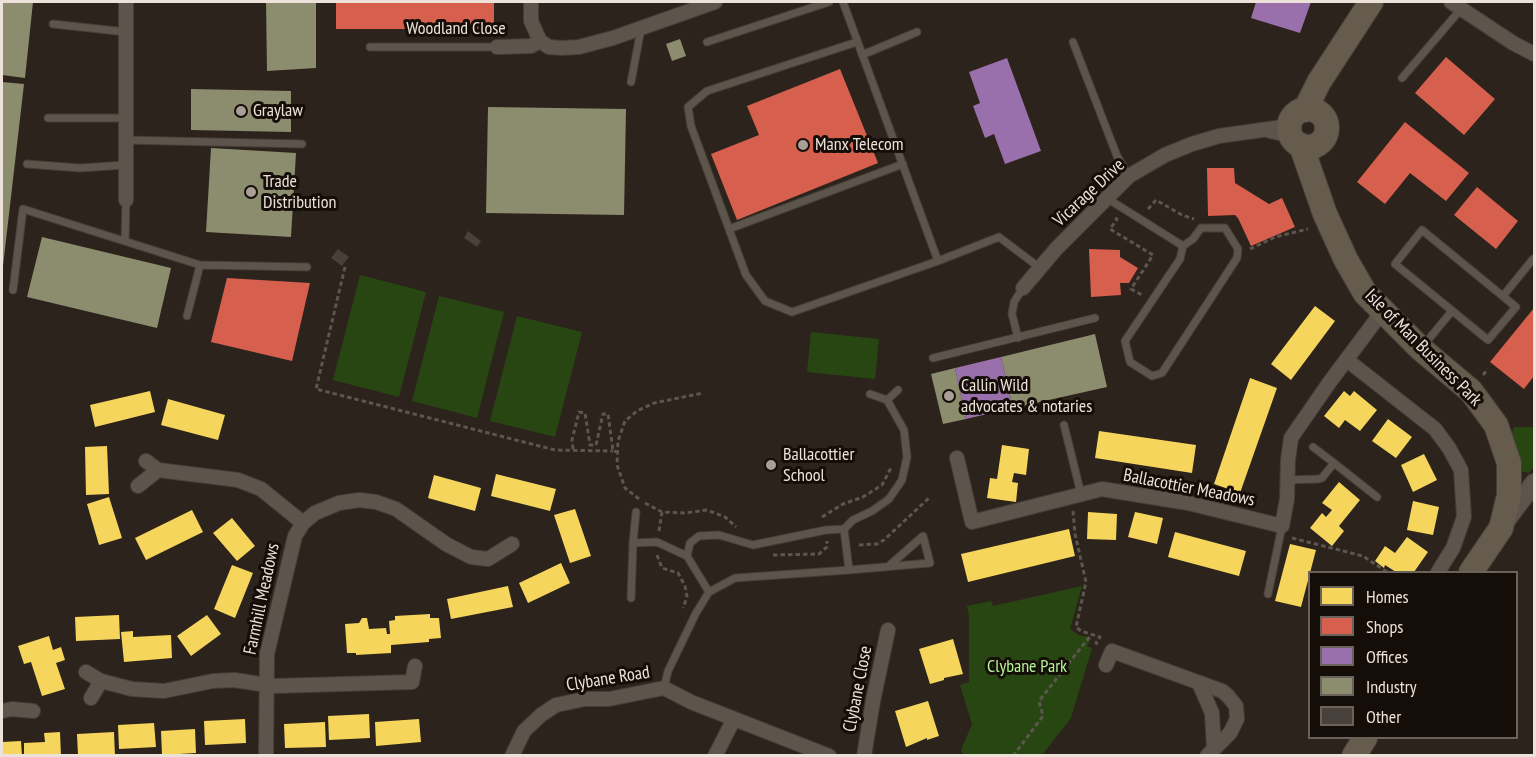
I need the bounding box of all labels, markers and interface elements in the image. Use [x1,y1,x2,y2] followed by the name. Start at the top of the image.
[406,18,506,40] street label: Woodland Close
[253,100,303,122] place label: Graylaw
[234,104,248,118] marker: Graylaw
[815,134,904,156] place label: Manx Telecom
[796,138,810,152] marker: Manx Telecom
[1049,155,1129,231] street label: Vicarage Drive
[263,171,336,213] place label: Trade Distribution
[244,185,258,199] marker: Trade Distribution
[1360,285,1486,411] street label: Isle of Man Business Park
[961,375,1092,418] place label: Callin Wild advocates & notaries
[942,389,956,403] marker: Callin Wild advocates & notaries
[783,444,854,486] place label: Ballacottier School
[764,458,778,472] marker: Ballacottier School
[1121,465,1257,511] street label: Ballacottier Meadows
[240,541,284,657] street label: Farmhill Meadows
[1308,571,1518,739] legend
[1366,585,1409,608] text: Homes
[1366,615,1403,638] text: Shops
[839,644,877,734] street label: Clybane Close
[1366,645,1408,668] text: Offices
[987,656,1067,678] park label: Clybane Park
[565,662,651,696] street label: Clybane Road
[1366,675,1416,698] text: Industry
[1366,705,1401,728] text: Other

